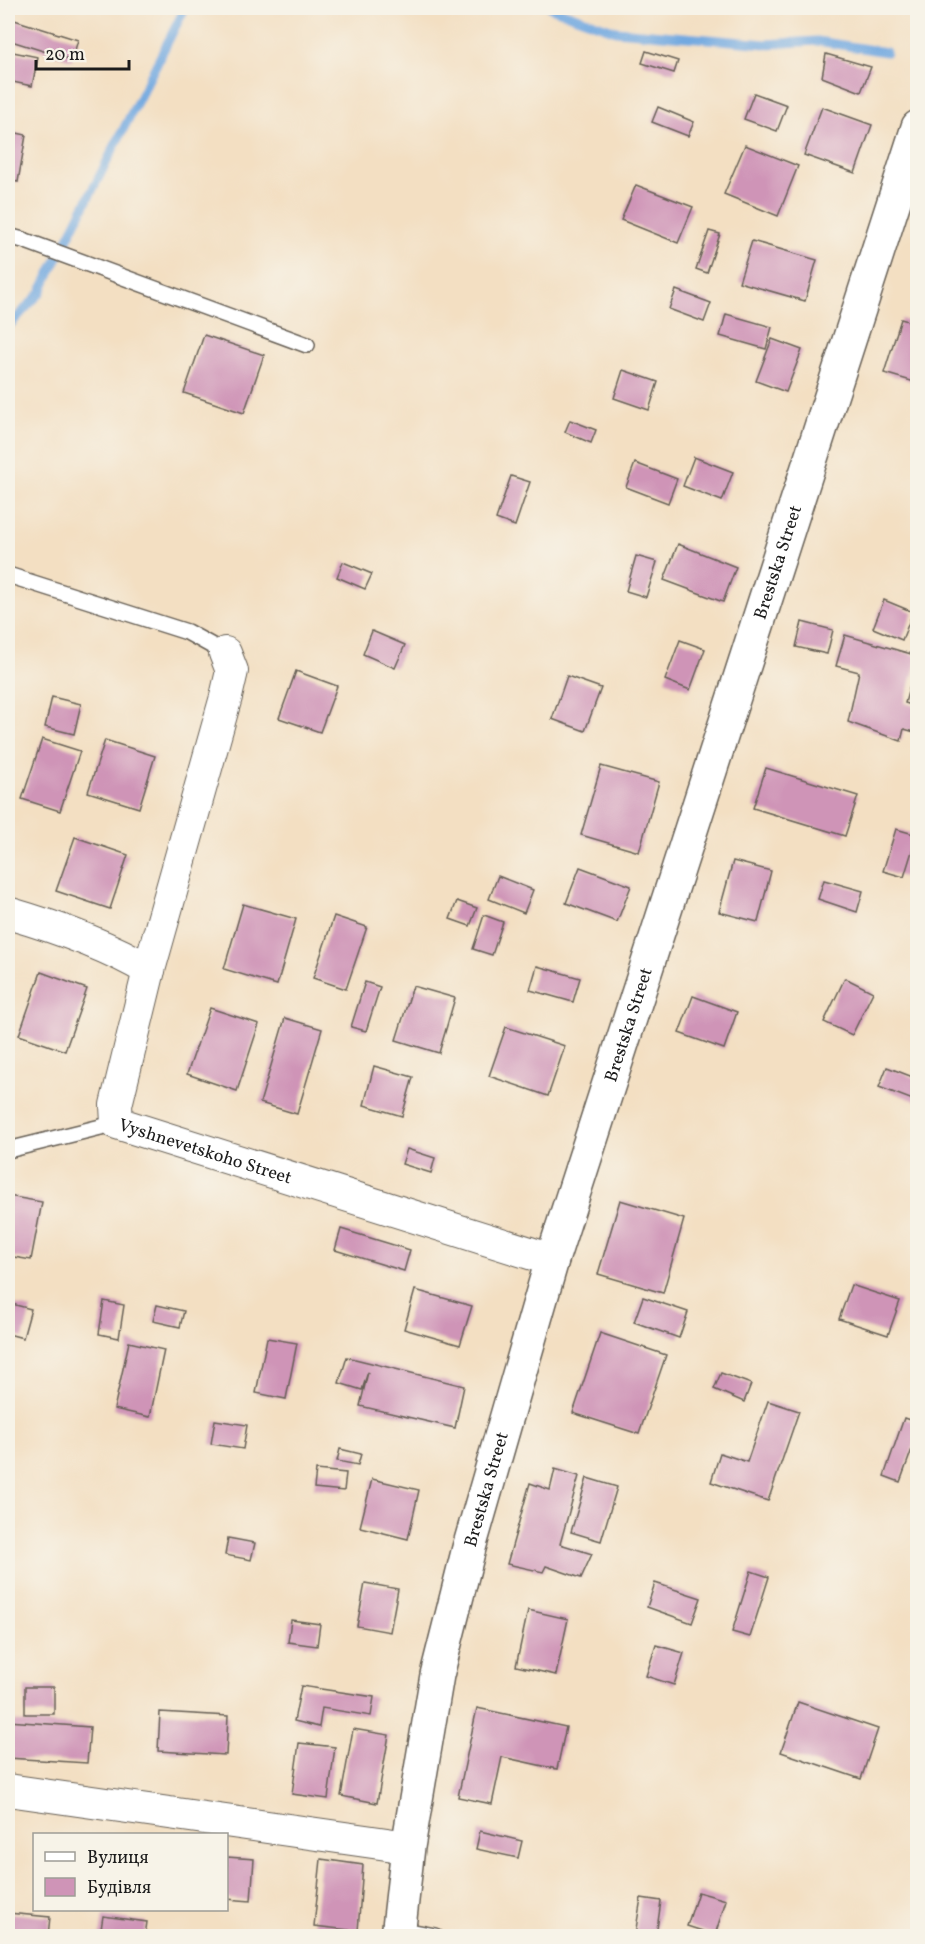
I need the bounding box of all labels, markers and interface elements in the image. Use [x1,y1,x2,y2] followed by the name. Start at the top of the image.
[36,33,129,71] scale bar
[45,43,85,68] text: 20 m
[749,502,809,623] street label: Brestska Street
[599,965,660,1085] street label: Brestska Street
[115,1113,295,1191] street label: Vyshnevetskoho Street
[459,1429,516,1550] street label: Brestska Street
[33,1833,228,1911] legend
[87,1846,149,1871] text: Вулиця
[87,1876,151,1901] text: Будівля

